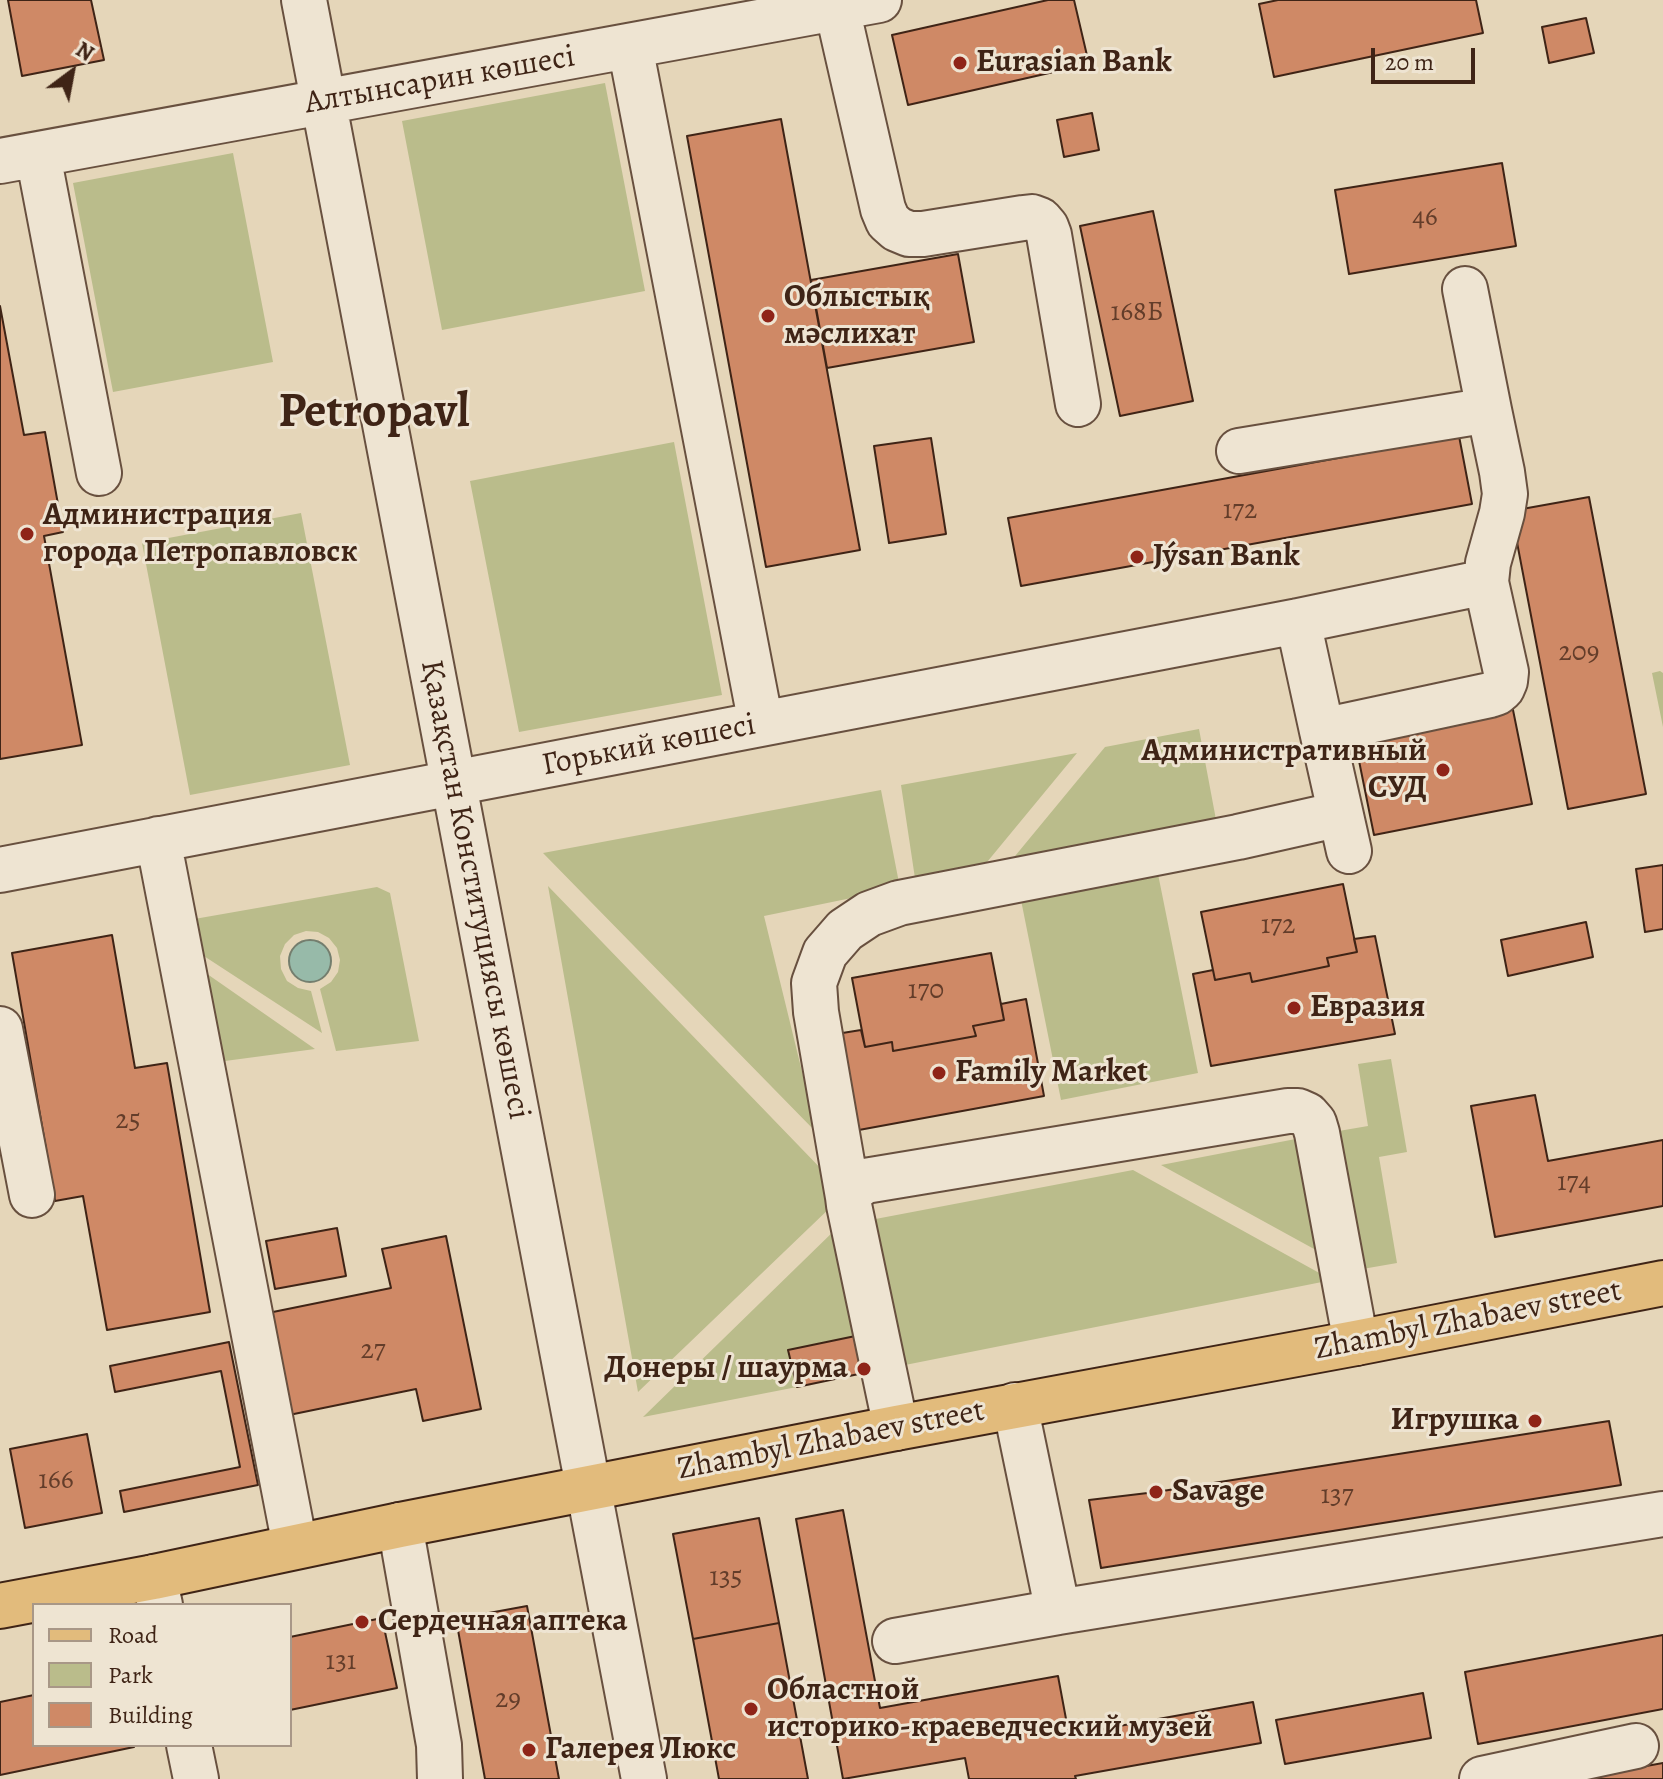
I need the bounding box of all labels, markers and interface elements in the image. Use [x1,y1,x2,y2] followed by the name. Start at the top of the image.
[32,32,112,112] north arrow
[1375,32,1479,82] scale bar
[70,35,99,69] text: N
[302,38,578,124] street label: Алтынсарин көшесі
[976,44,1172,82] place label: Eurasian Bank
[1385,46,1434,78] text: 20 m
[951,54,969,72] marker: Eurasian Bank
[1412,201,1438,235] house number: 46
[784,279,930,354] place label: Облыстық мәслихат
[1111,296,1163,330] house number: 168Б
[759,307,777,325] marker: Облыстық мәслихат
[278,385,470,443] district label: Petropavl
[1223,494,1257,528] house number: 172
[43,497,358,572] place label: Администрация города Петропавловск
[18,525,36,543] marker: Администрация города Петропавловск
[1153,538,1300,576] place label: Jýsan Bank
[1128,548,1146,566] marker: Jýsan Bank
[1559,636,1599,670] house number: 209
[411,657,537,1123] street label: Қазақстан Конституциясы көшесі
[539,706,759,786] street label: Горький көшесі
[1141,733,1427,808] place label: Административный СУД
[1434,761,1452,779] marker: Административный СУД
[1261,909,1295,943] house number: 172
[908,974,944,1008] house number: 170
[1310,989,1425,1027] place label: Евразия
[1285,999,1303,1017] marker: Евразия
[955,1054,1148,1092] place label: Family Мarket
[930,1064,948,1082] marker: Family Мarket
[115,1104,141,1138] house number: 25
[1557,1166,1591,1200] house number: 174
[1311,1272,1625,1370] street label: Zhambyl Zhabaev street
[360,1334,386,1368] house number: 27
[604,1350,848,1388] place label: Донеры / шаурма
[855,1360,873,1378] marker: Донеры / шаурма
[674,1392,988,1490] street label: Zhambyl Zhabaev street
[1391,1402,1519,1440] place label: Игрушка
[1526,1412,1544,1430] marker: Игрушка
[38,1464,74,1498] house number: 166
[1172,1473,1265,1511] place label: Savage
[1321,1479,1353,1513] house number: 137
[1147,1483,1165,1501] marker: Savage
[709,1561,743,1595] house number: 135
[32,1603,292,1747] legend
[378,1603,627,1641] place label: Сердечная аптека
[353,1613,371,1631] marker: Сердечная аптека
[108,1619,158,1651] text: Road
[326,1645,356,1679] house number: 131
[108,1659,153,1691] text: Park
[767,1672,1213,1747] place label: Oбластной историко-краеведческий музей
[495,1683,521,1717] house number: 29
[108,1699,193,1731] text: Building
[742,1700,760,1718] marker: Oбластной историко-краеведческий музей
[545,1731,736,1769] place label: Галерея Люкс
[520,1741,538,1759] marker: Галерея Люкс

